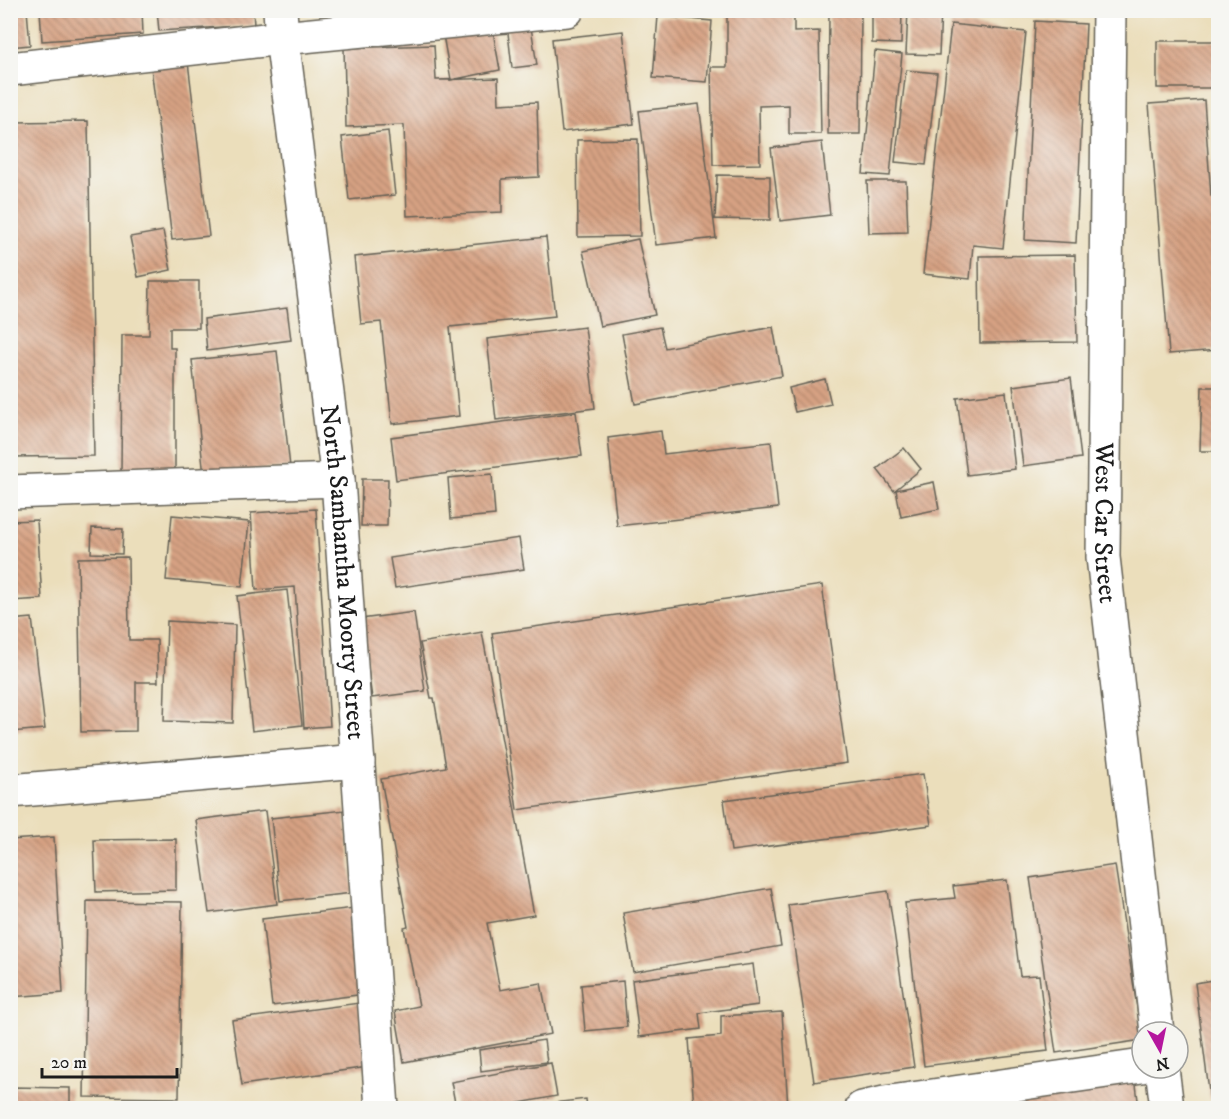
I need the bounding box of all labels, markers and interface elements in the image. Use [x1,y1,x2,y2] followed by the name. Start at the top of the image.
[312,403,373,741] street label: North Sambantha Moorty Street
[1086,441,1125,605] street label: West Car Street
[1130,1020,1190,1080] north arrow
[42,1041,177,1079] scale bar
[51,1052,87,1074] text: 20 m
[1154,1053,1170,1075] text: N

